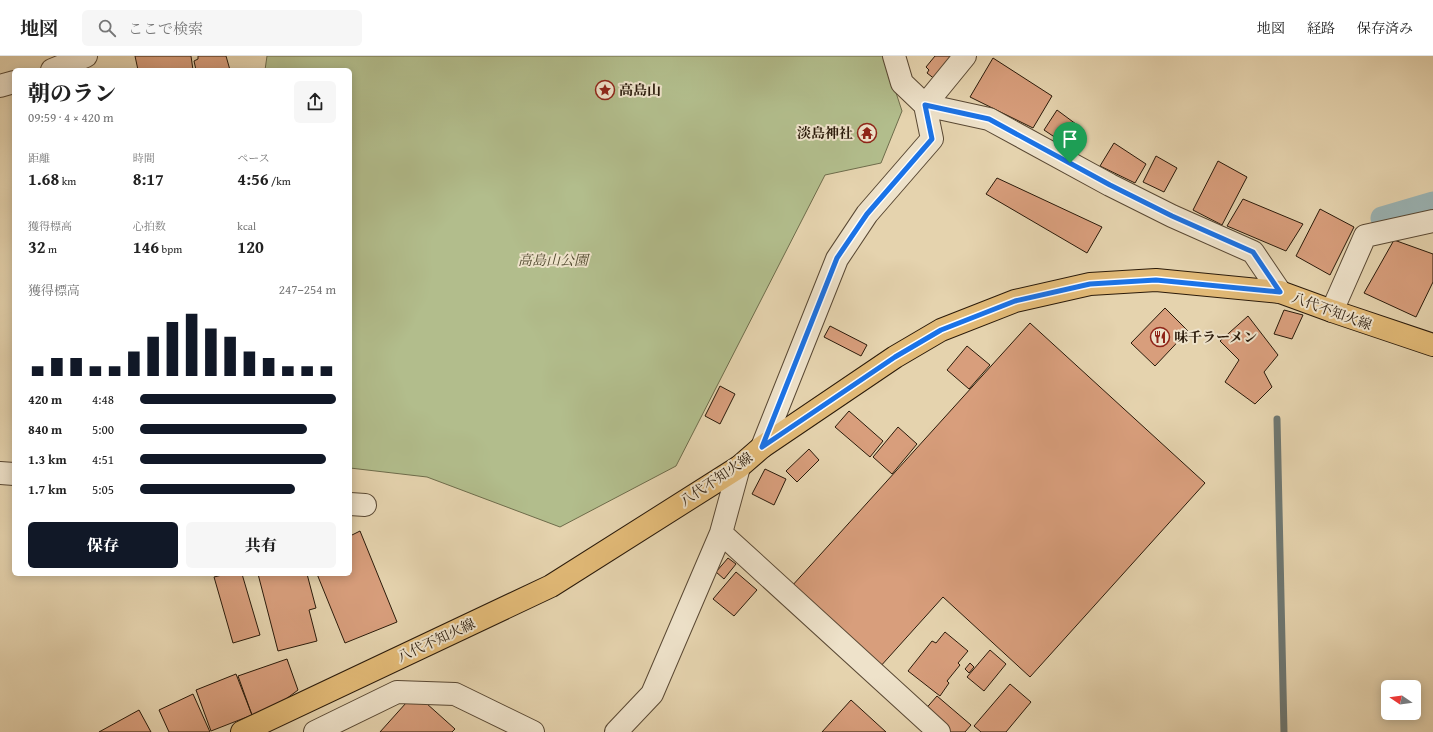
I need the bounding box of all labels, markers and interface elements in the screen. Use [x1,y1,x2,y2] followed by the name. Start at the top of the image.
[82,10,362,46] search box
[20,14,58,42] text: 地図
[96,17,118,39] icon: search
[128,18,203,39] text: ここで検索
[1257,18,1285,38] text: 地図
[1307,18,1335,38] text: 経路
[1357,18,1413,38] text: 保存済み
[28,77,116,109] text: 朝のラン
[594,79,616,101] place icon: 高島山
[619,80,661,100] place label: 高島山
[294,81,336,123] button: share
[28,108,114,127] text: 09:59 · 4 × 420 m
[856,122,878,144] temple icon: 淡島神社
[1053,122,1087,163] pin
[797,123,853,143] place label: 淡島神社
[1059,128,1081,150] icon: arrive
[28,150,50,166] text: 距離
[133,150,155,166] text: 時間
[237,150,270,166] text: ペース
[28,166,59,191] text: 1.68
[133,166,164,191] text: 8:17
[237,166,269,191] text: 4:56
[59,173,76,189] text: km
[269,173,291,189] text: /km
[28,218,72,234] text: 獲得標高
[133,218,166,234] text: 心拍数
[237,218,256,234] text: kcal
[28,234,46,259] text: 32
[133,234,159,259] text: 146
[237,234,264,259] text: 120
[46,241,57,257] text: m
[159,241,182,257] text: bpm
[518,250,590,270] park label: 高島山公園
[279,280,336,299] text: 247–254 m
[28,281,80,300] text: 獲得標高
[1289,287,1375,335] street label: 八代不知火線
[1149,326,1171,348] restaurant icon: 味千ラーメン
[1174,327,1257,347] place label: 味千ラーメン
[28,390,62,409] text: 420 m
[92,390,114,409] text: 4:48
[28,420,62,439] text: 840 m
[92,420,114,439] text: 5:00
[676,447,756,511] street label: 八代不知火線
[28,450,67,469] text: 1.3 km
[92,450,114,469] text: 4:51
[28,480,67,499] text: 1.7 km
[92,480,114,499] text: 5:05
[28,522,178,568] button: 保存
[186,522,336,568] button: 共有
[394,613,478,667] street label: 八代不知火線
[1381,680,1421,720] north arrow
[1381,680,1421,720] map controls

